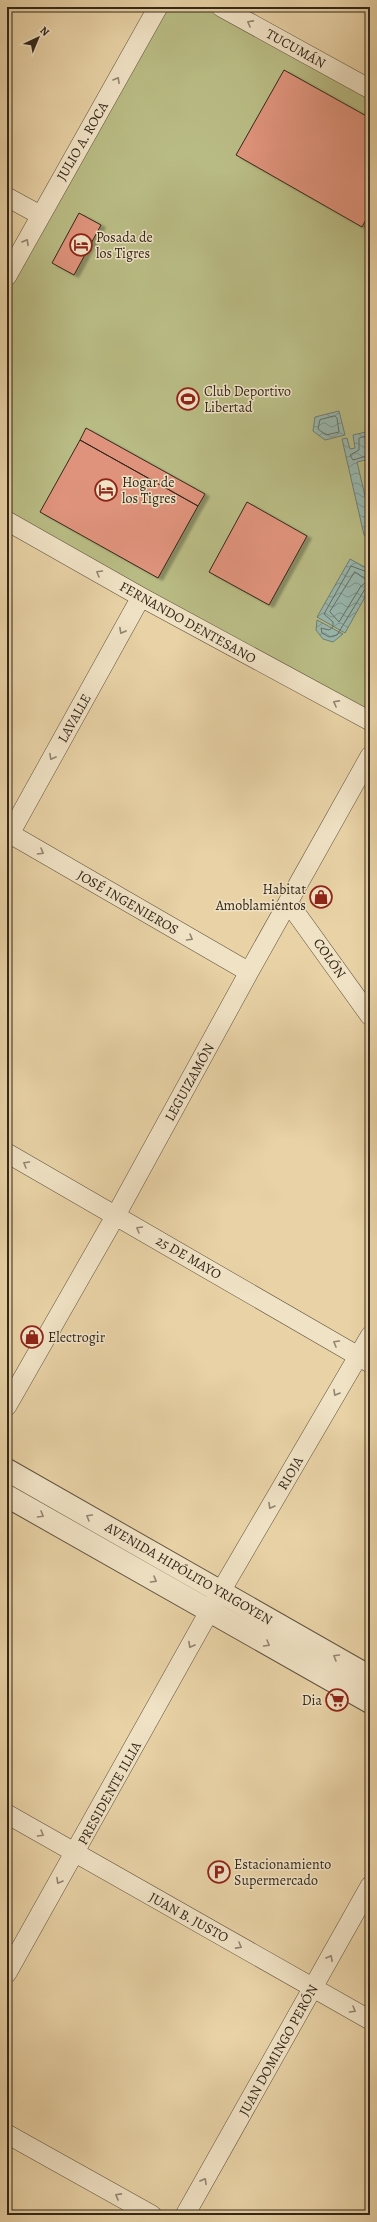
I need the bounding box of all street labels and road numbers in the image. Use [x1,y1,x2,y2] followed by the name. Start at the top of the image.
[262,24,329,73] street label: TUCUMÁN
[52,98,113,184] street label: JULIO A. ROCA
[116,577,260,668] street label: FERNANDO DENTESANO
[53,690,96,746] street label: LAVALLE
[73,866,182,939] street label: JOSÉ INGENIEROS
[309,934,350,982] street label: COLÓN
[160,1040,219,1125] street label: LEGUIZAMÓN
[152,1231,225,1284] street label: 25 DE MAYO
[273,1452,308,1494] street label: RIOJA
[101,1517,276,1629] street label: AVENIDA HIPÓLITO YRIGOYEN
[73,1737,146,1848] street label: PRESIDENTE ILLIA
[146,1888,232,1947] street label: JUAN B. JUSTO
[234,1981,322,2119] street label: JUAN DOMINGO PERÓN

